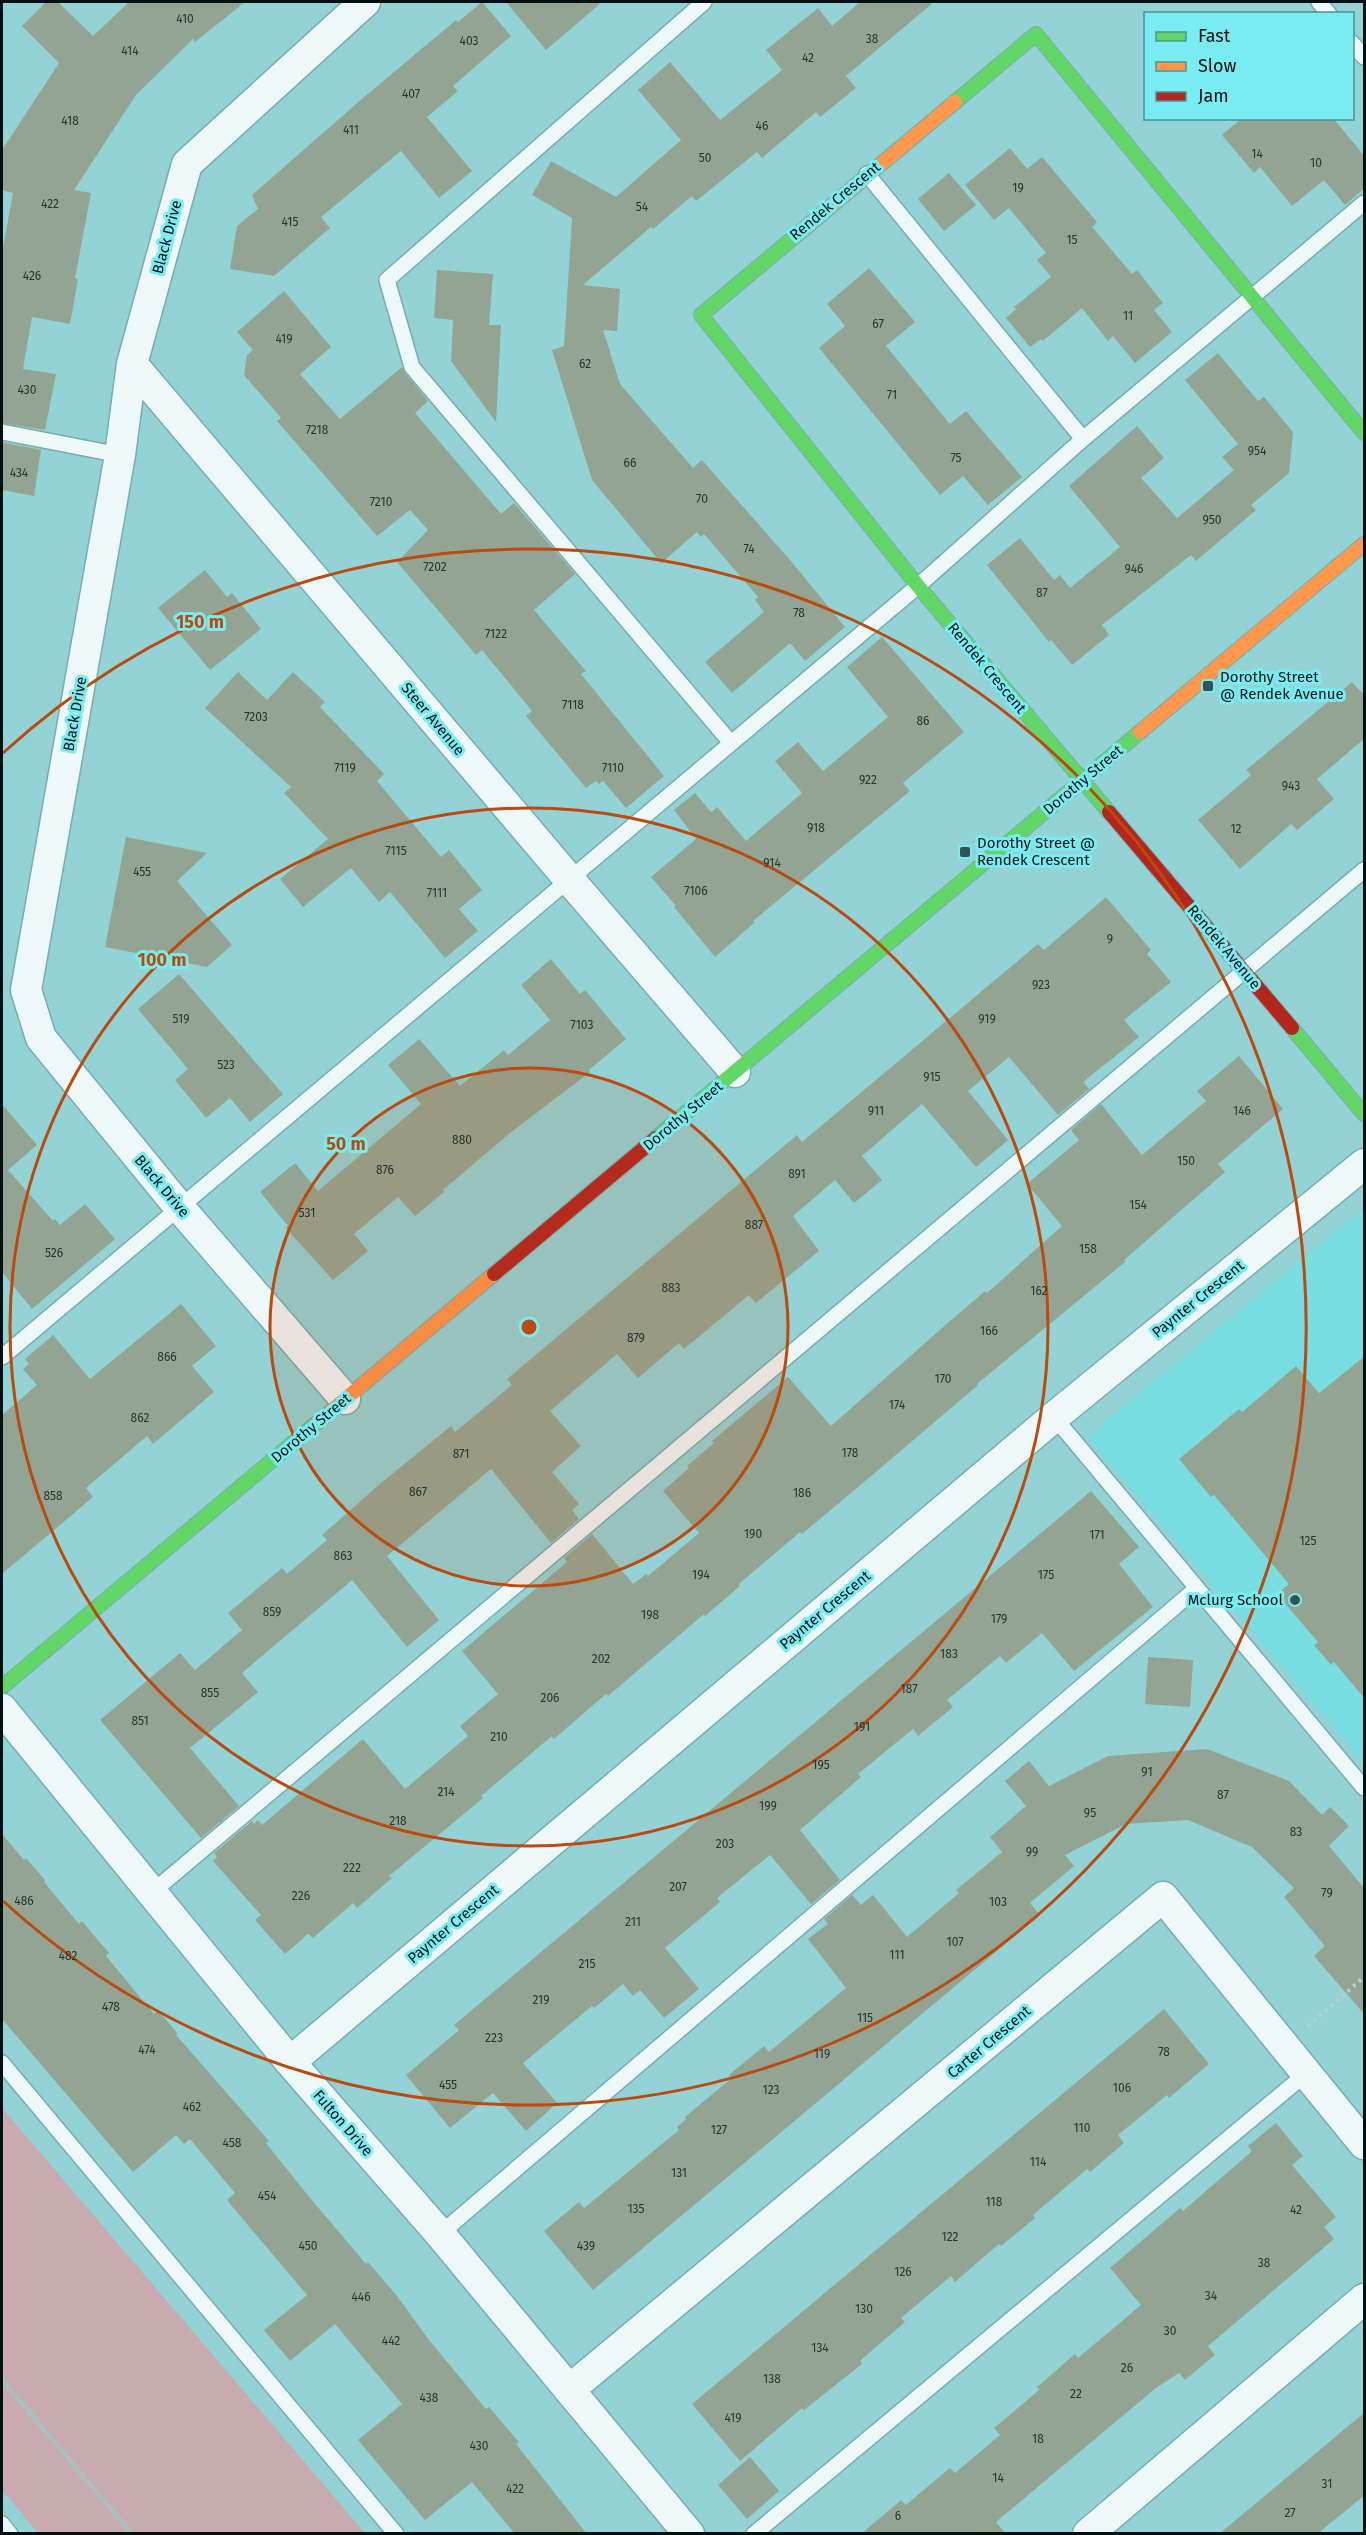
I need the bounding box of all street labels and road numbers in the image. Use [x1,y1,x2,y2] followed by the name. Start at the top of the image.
[786,158,884,244] street label: Rendek Crescent
[149,198,185,276] street label: Black Drive
[944,619,1030,717] street label: Rendek Crescent
[60,675,90,753] street label: Black Drive
[397,679,469,759] street label: Steer Avenue
[1039,741,1127,819] street label: Dorothy Street
[1184,901,1264,993] street label: Rendek Avenue
[639,1077,727,1155] street label: Dorothy Street
[131,1151,193,1221] street label: Black Drive
[1148,1256,1248,1342] street label: Paynter Crescent
[267,1389,355,1467] street label: Dorothy Street
[776,1566,875,1653] street label: Paynter Crescent
[404,1880,503,1967] street label: Paynter Crescent
[944,2002,1035,2082] street label: Carter Crescent
[309,2086,377,2160] street label: Fulton Drive

